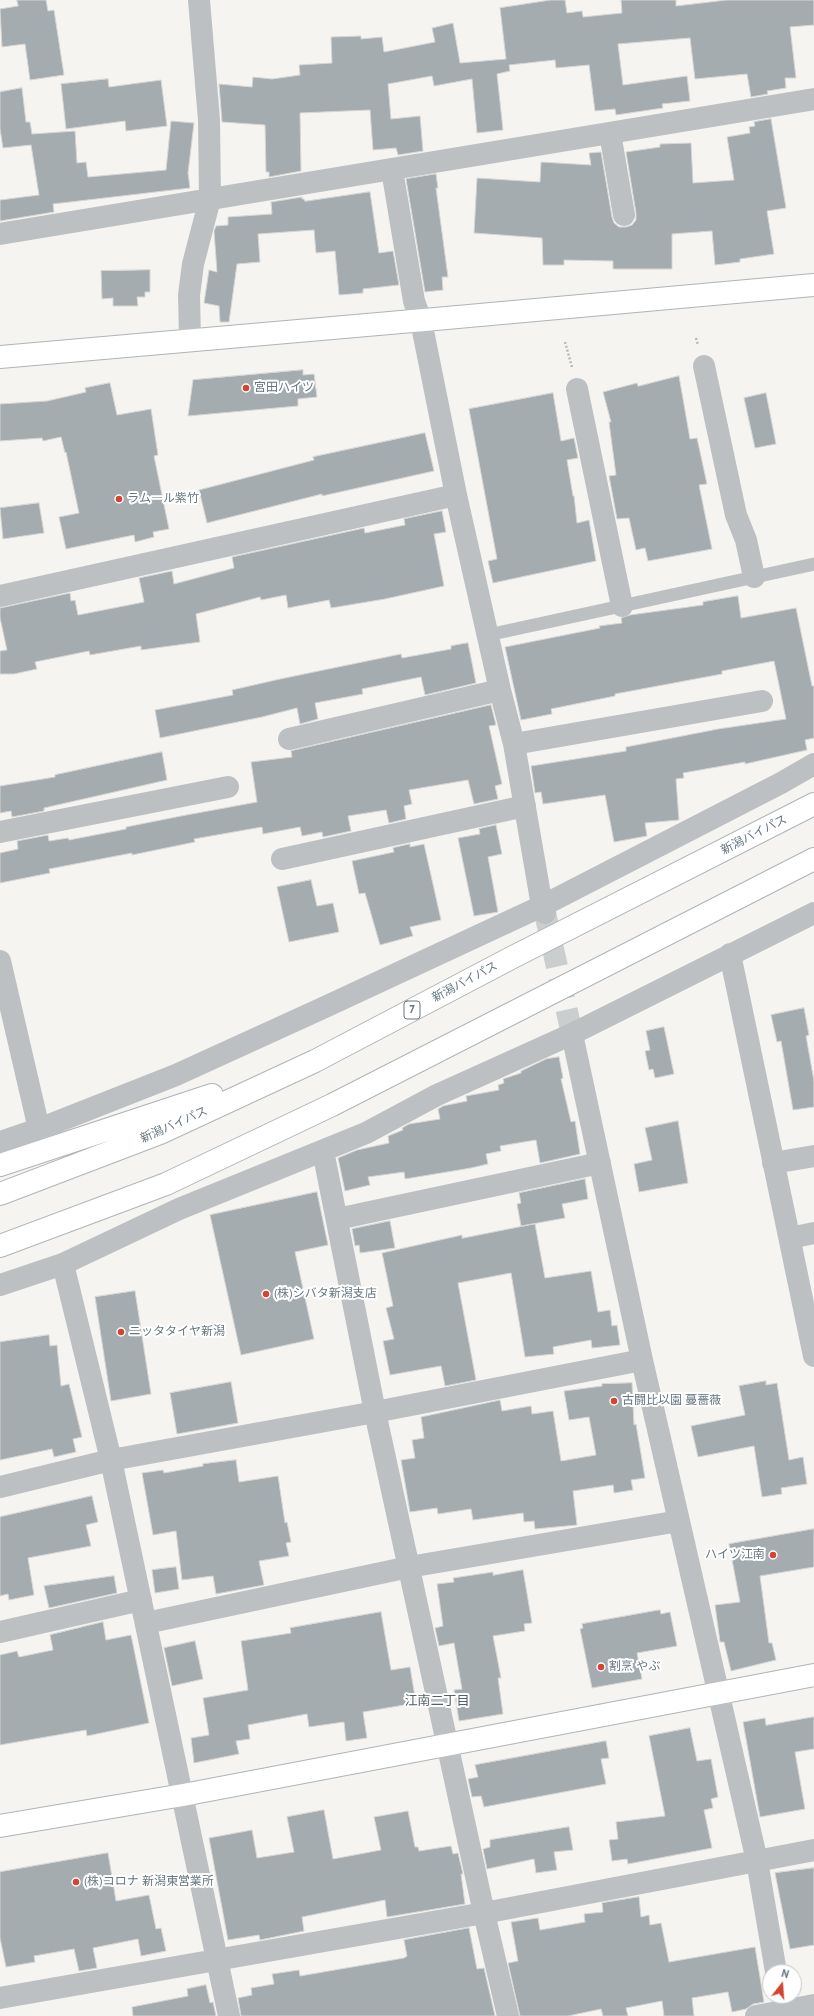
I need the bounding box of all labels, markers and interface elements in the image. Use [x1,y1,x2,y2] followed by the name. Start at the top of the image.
[254,381,314,395] place label: 宮田ハイツ
[241,383,251,393] marker: 宮田ハイツ
[127,492,199,506] place label: ラム―ル紫竹
[114,494,124,504] marker: ラム―ル紫竹
[719,812,789,858] street label: 新潟バイパス
[430,959,500,1005] street label: 新潟バイパス
[404,1001,420,1019] road number: 7
[138,1104,210,1146] street label: 新潟バイパス
[274,1287,377,1301] place label: (株)シバタ新潟支店
[261,1289,271,1299] marker: (株)シバタ新潟支店
[129,1325,225,1339] place label: ニッタタイヤ新潟
[116,1327,126,1337] marker: ニッタタイヤ新潟
[622,1394,721,1408] place label: 古闘比以園 蔓薔薇
[609,1396,619,1406] marker: 古闘比以園 蔓薔薇
[705,1548,765,1562] place label: ハイツ江南
[768,1550,778,1560] marker: ハイツ江南
[609,1660,660,1674] place label: 割烹 やぶ
[596,1662,606,1672] marker: 割烹 やぶ
[405,1693,469,1709] district label: 江南二丁目
[84,1875,214,1889] place label: (株)コロナ 新潟東営業所
[71,1877,81,1887] marker: (株)コロナ 新潟東営業所
[762,1964,802,2004] north arrow
[780,1966,791,1981] text: N

